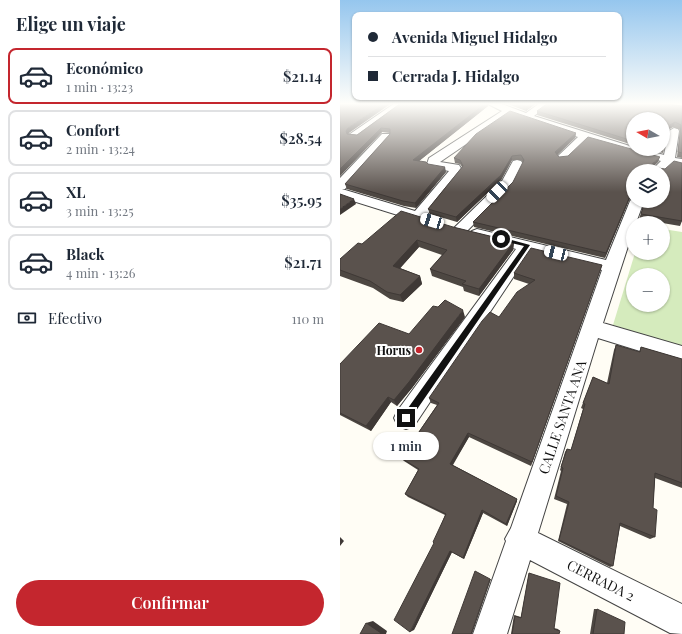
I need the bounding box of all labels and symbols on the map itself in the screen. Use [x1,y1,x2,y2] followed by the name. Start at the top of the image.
[626,112,670,156] north arrow
[484,179,510,205] car
[419,212,445,230] car
[492,230,510,248] route start
[543,244,569,262] car
[376,342,411,358] place label: Horus
[414,345,424,355] marker: Horus
[534,357,591,477] street label: CALLE SANTA ANA
[397,409,415,427] route end
[373,432,439,460] callout: 1 min
[564,555,638,605] street label: CERRADA 2

